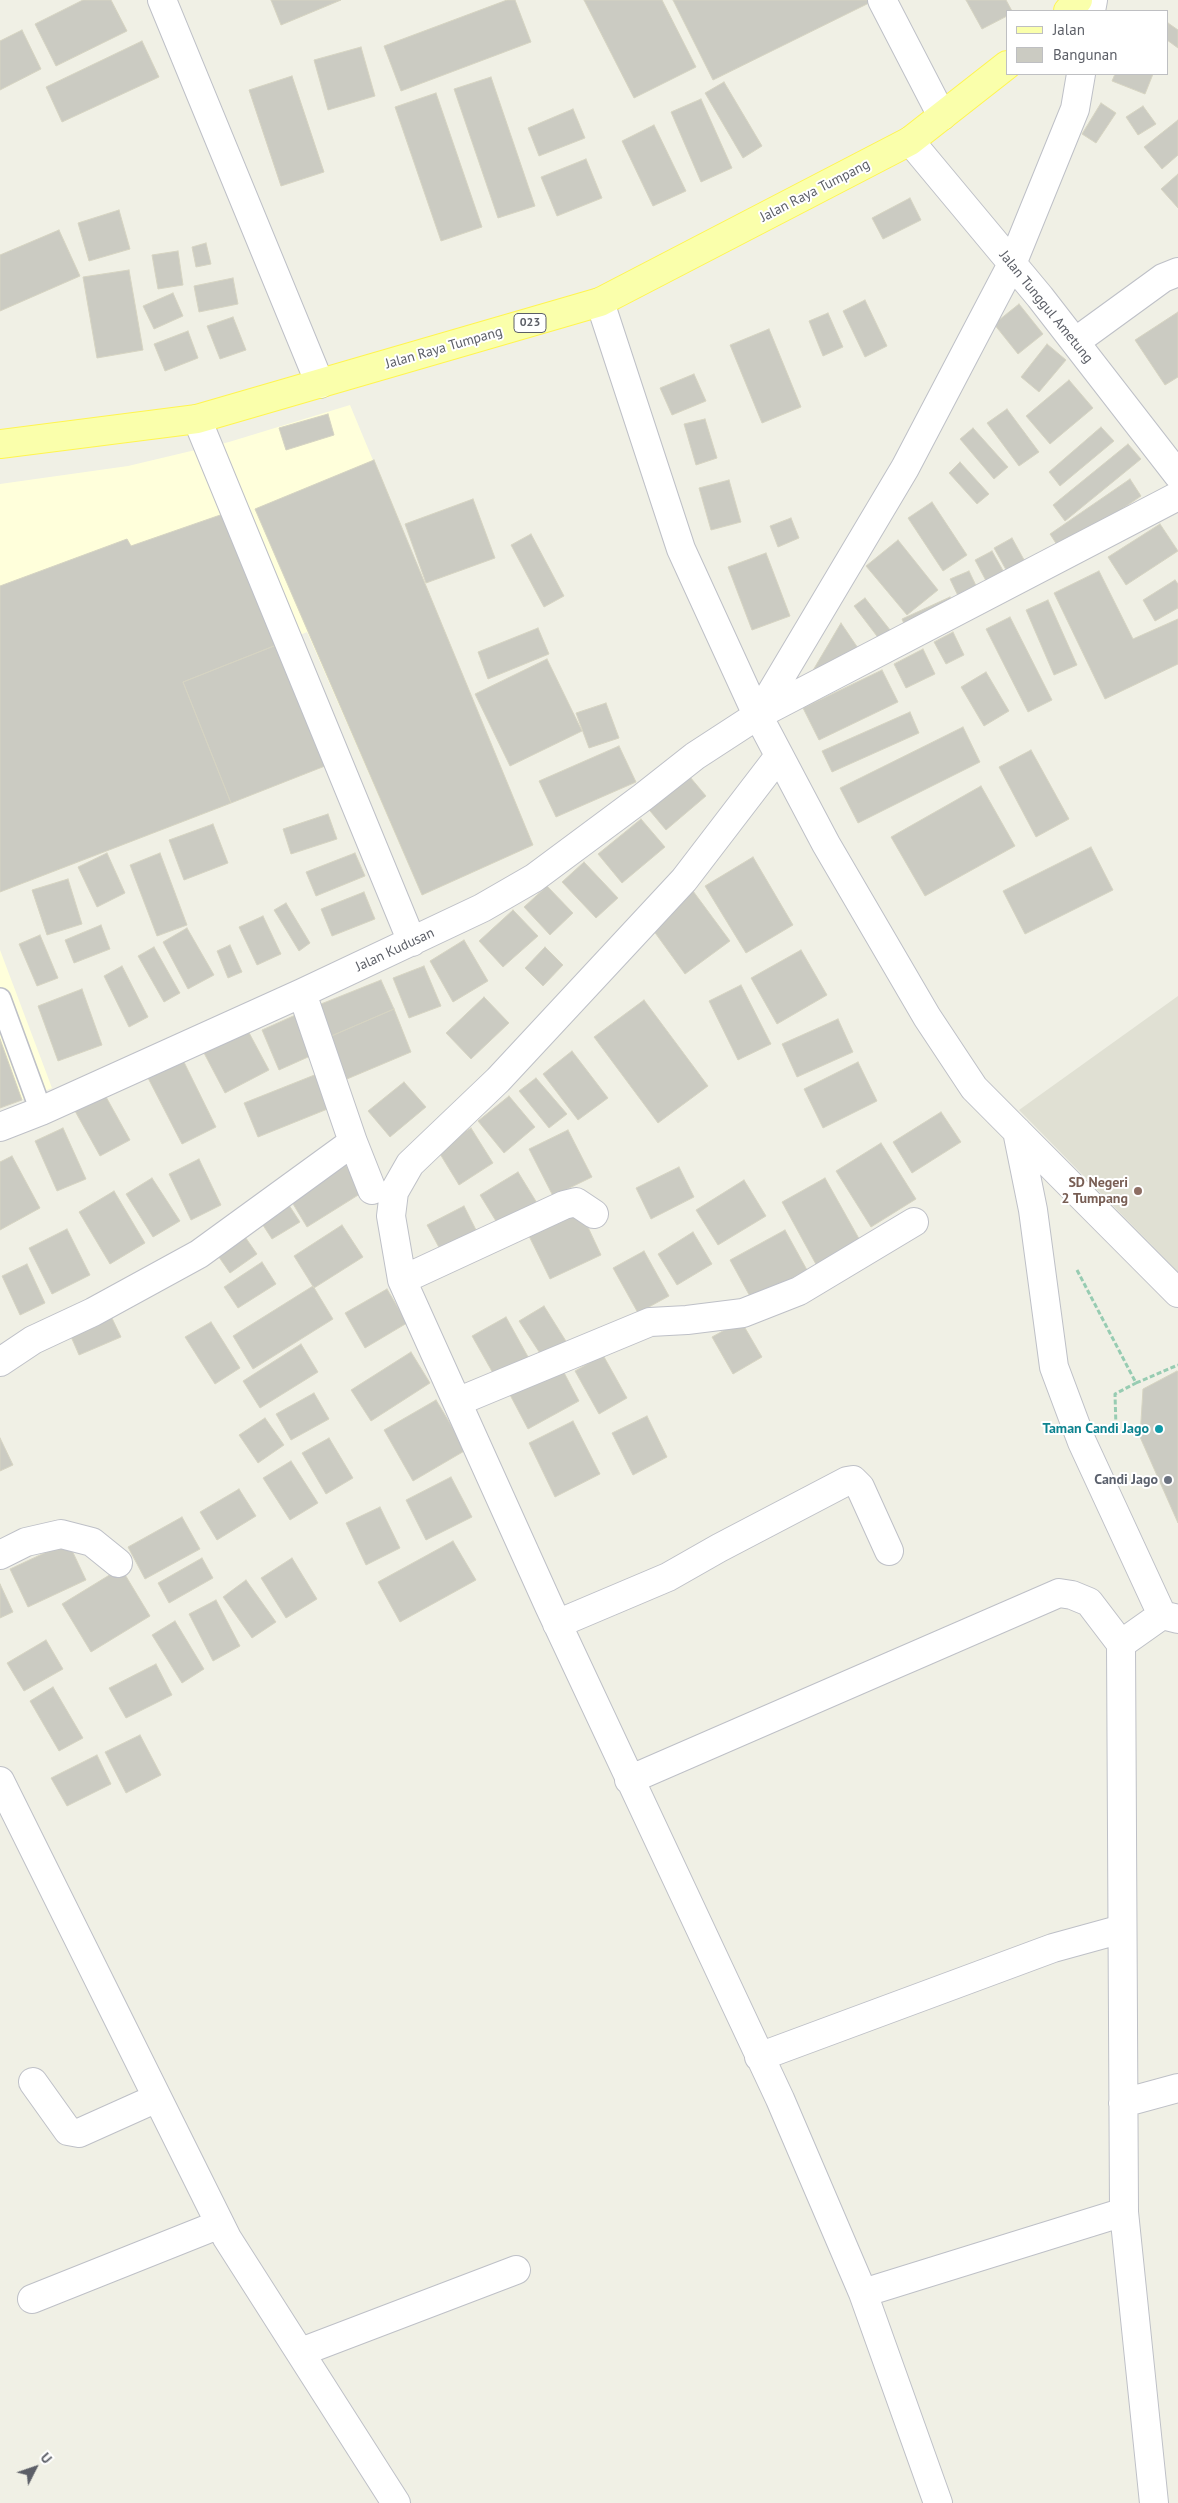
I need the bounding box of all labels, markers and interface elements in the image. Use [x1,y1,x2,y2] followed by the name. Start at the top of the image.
[1006,10,1168,75] legend
[1053,20,1085,39] text: Jalan
[1053,45,1117,64] text: Bangunan
[757,156,873,226] street label: Jalan Raya Tumpang
[996,248,1096,366] street label: Jalan Tunggul Ametung
[514,314,546,332] road number: 023
[384,323,504,373] street label: Jalan Raya Tumpang
[353,924,437,976] street label: Jalan Kudusan
[1062,1175,1128,1208] place label: SD Negeri 2 Tumpang
[1132,1185,1144,1197] marker: SD Negeri 2 Tumpang
[1042,1421,1149,1437] place label: Taman Candi Jago
[1153,1423,1165,1435] marker: Taman Candi Jago
[1094,1472,1158,1488] place label: Candi Jago
[1162,1474,1174,1486] marker: Candi Jago
[10,2443,60,2493] north arrow
[37,2449,56,2467] text: U

